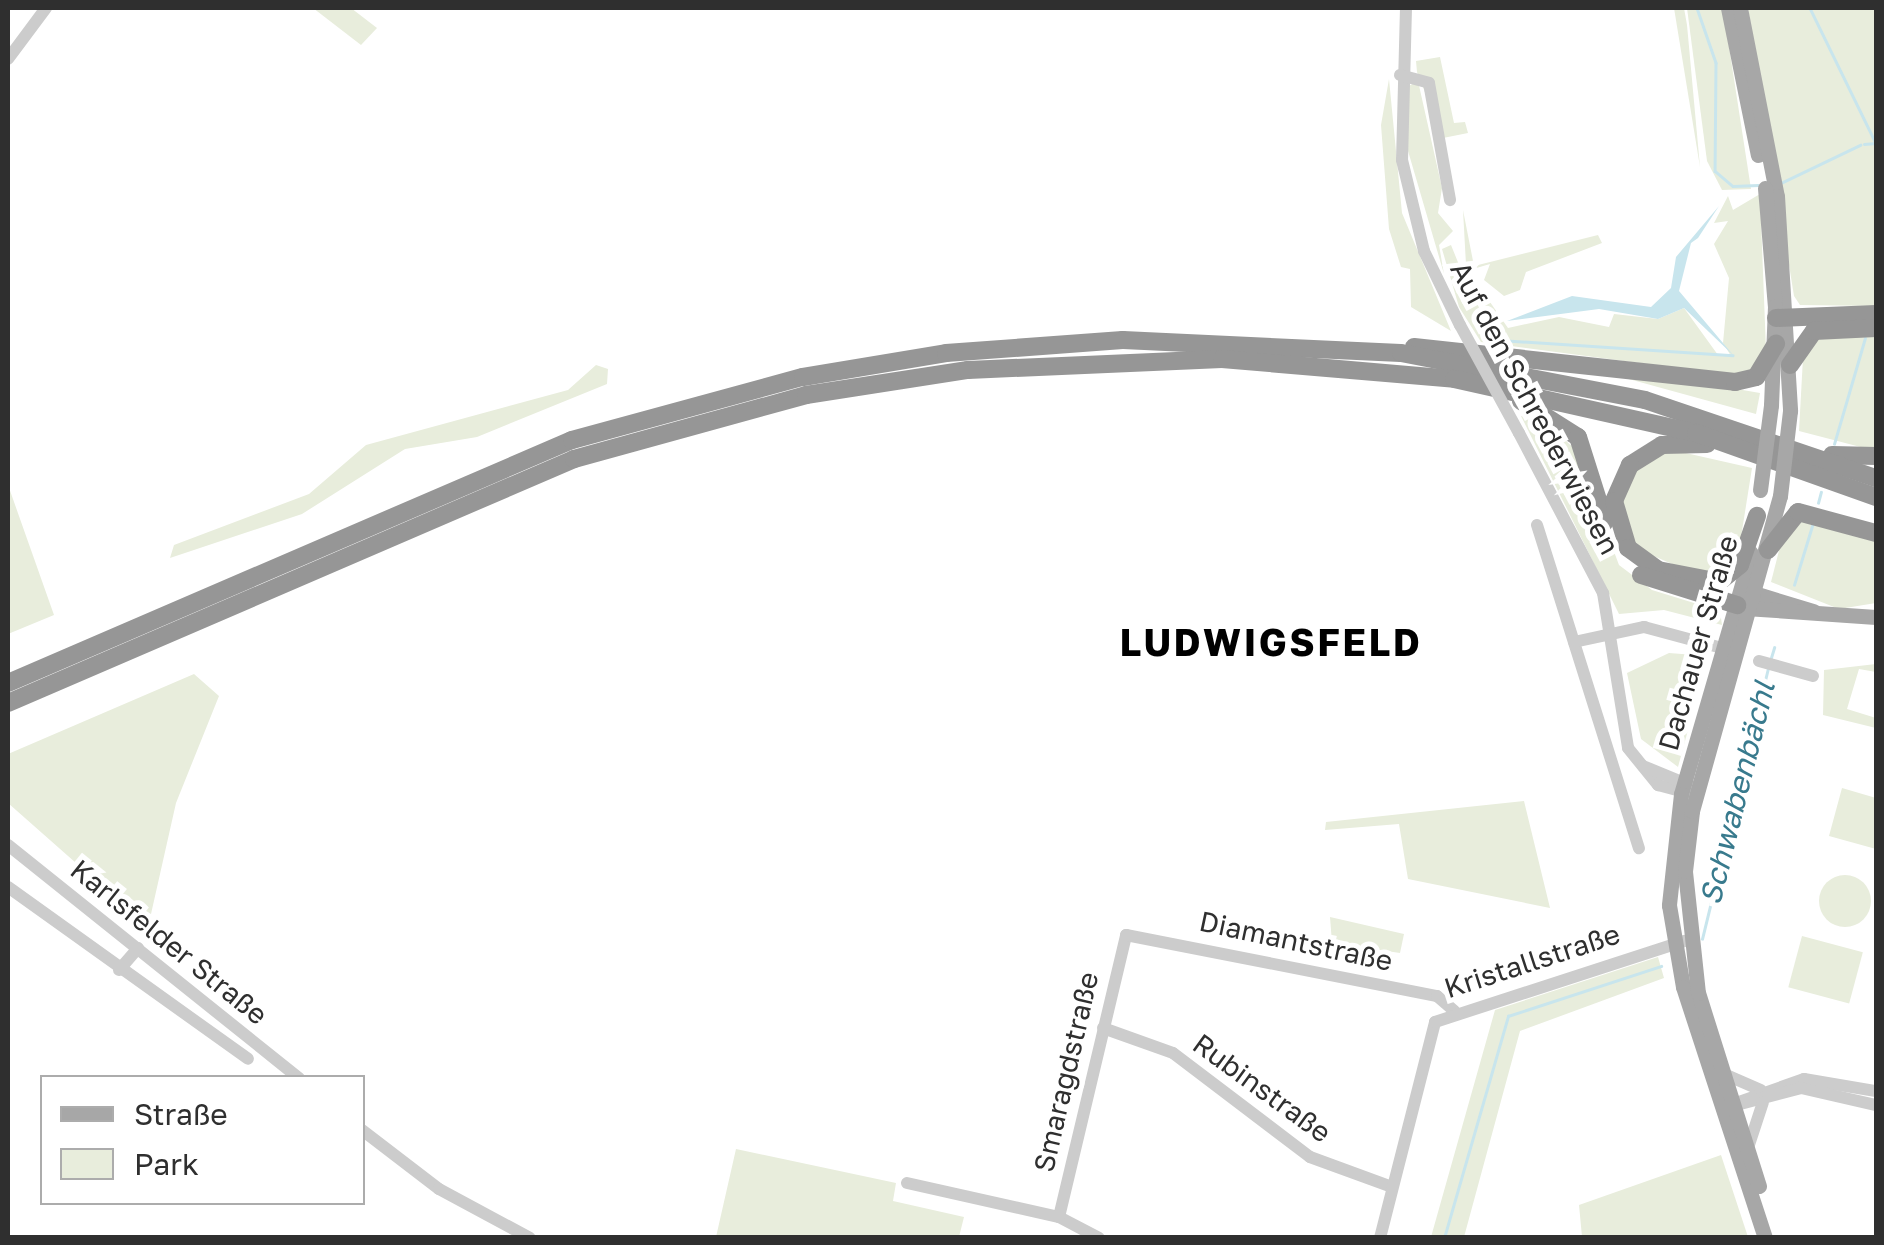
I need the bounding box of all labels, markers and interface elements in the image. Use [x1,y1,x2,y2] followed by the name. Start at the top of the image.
[1443,256,1627,560] street label: Auf den Schrederwiesen
[1651,532,1745,754] street label: Dachauer Straße
[1120,619,1422,665] district label: LUDWIGSFELD
[1692,678,1782,908] water label: Schwabenbächl
[64,852,274,1032] street label: Karlsfelder Straße
[1196,904,1396,978] street label: Diamantstraße
[1440,917,1624,1005] street label: Kristallstraße
[1027,969,1105,1175] street label: Smaragdstraße
[1186,1027,1338,1149] street label: Rubinstraße
[40,1075,365,1205] legend
[134,1096,228,1132] text: Straße
[134,1146,199,1182] text: Park

